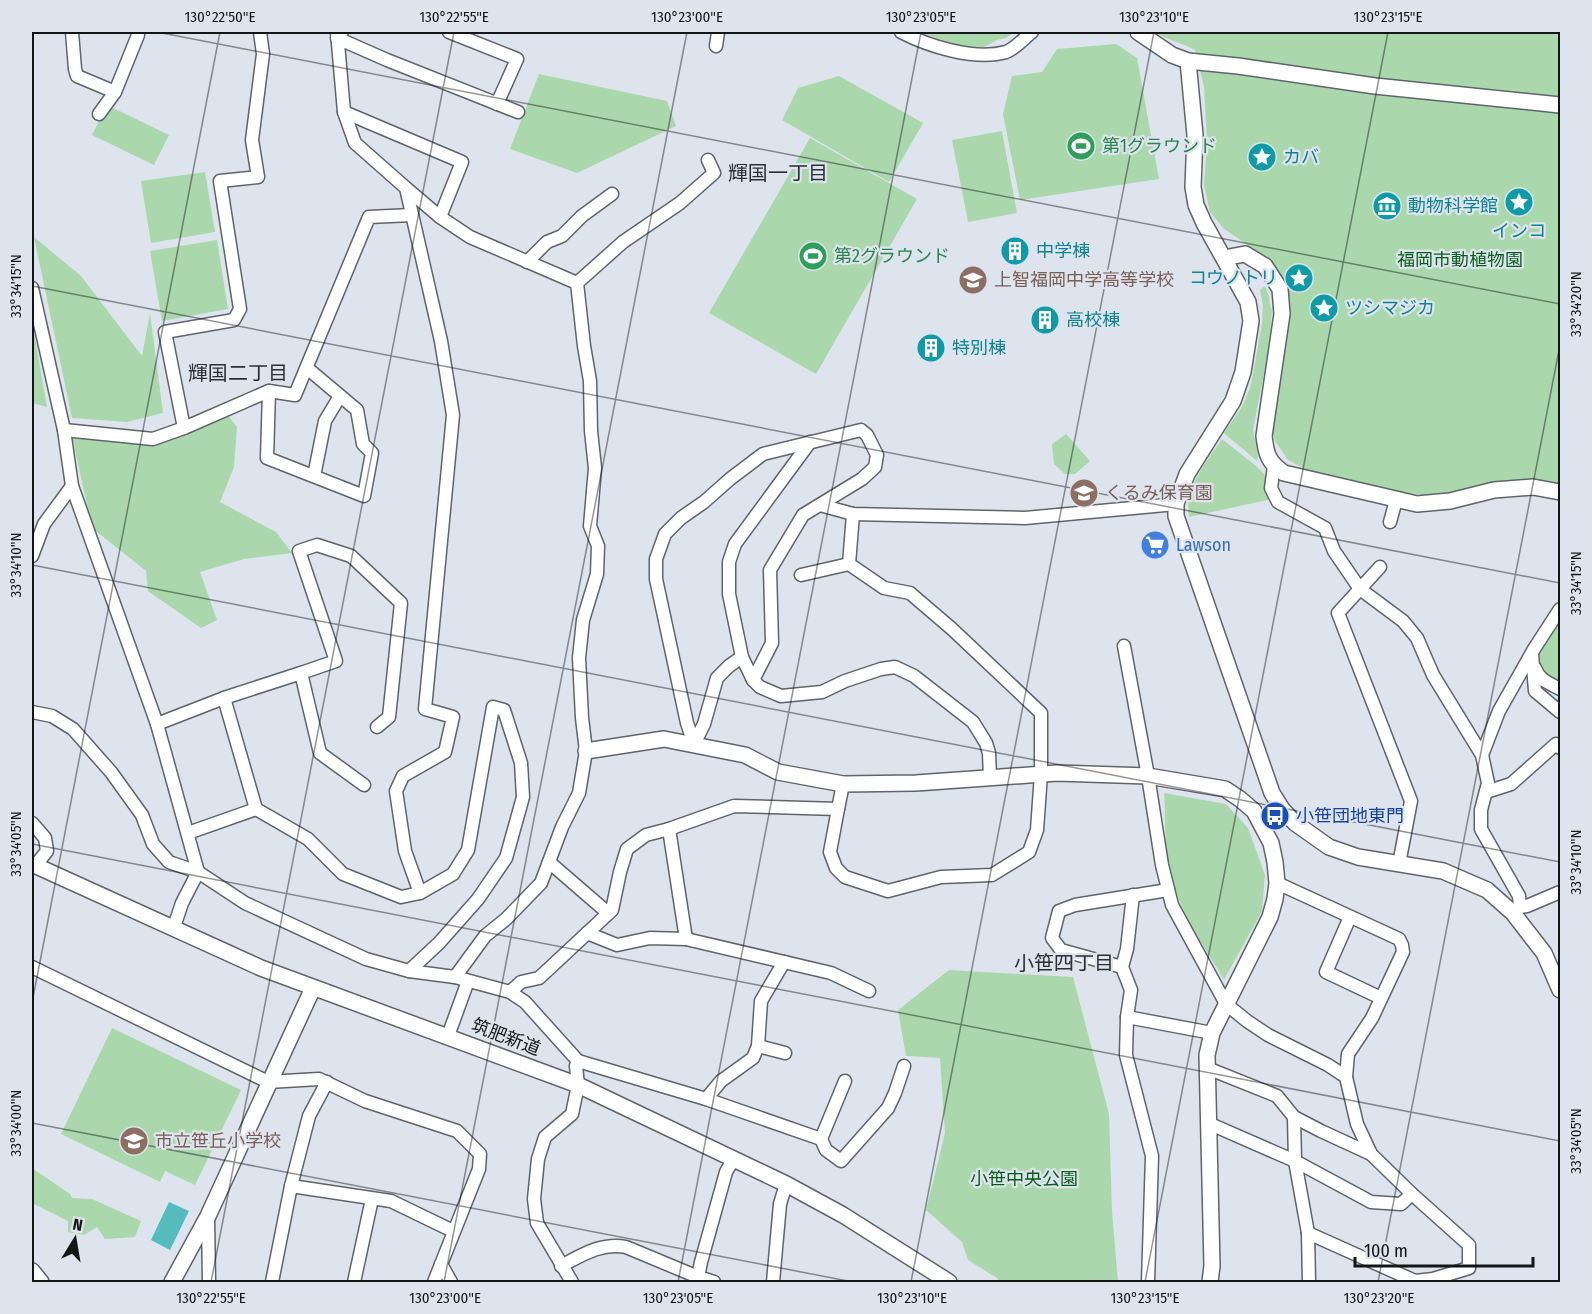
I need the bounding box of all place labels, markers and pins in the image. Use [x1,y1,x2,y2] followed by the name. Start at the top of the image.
[1065,130,1097,162] sports icon: 第1グラウンド
[1102,135,1217,157] place label: 第1グラウンド
[1246,141,1278,173] place icon: カバ
[1283,146,1319,168] place label: カバ
[1503,186,1535,218] place icon: インコ
[1371,190,1403,222] museum icon: 動物科学館
[1408,195,1498,217] place label: 動物科学館
[1492,220,1546,242] place label: インコ
[999,235,1031,267] building icon: 中学棟
[797,240,829,272] sports icon: 第2グラウンド
[1036,240,1090,262] place label: 中学棟
[834,245,950,267] place label: 第2グラウンド
[1283,262,1315,294] place icon: コウノトリ
[957,264,989,296] school or university icon: 上智福岡中学高等学校
[1189,267,1278,289] place label: コウノトリ
[994,269,1174,291] place label: 上智福岡中学高等学校
[1308,292,1340,324] place icon: ツシマジカ
[1345,297,1435,319] place label: ツシマジカ
[1029,304,1061,336] building icon: 高校棟
[1066,309,1120,331] place label: 高校棟
[915,332,947,364] building icon: 特別棟
[952,337,1006,359] place label: 特別棟
[1068,477,1100,509] school or university icon: くるみ保育園
[1105,482,1213,504] place label: くるみ保育園
[1139,529,1171,561] supermarket icon: Lawson
[1176,534,1231,556] place label: Lawson
[1259,800,1291,832] bus stop icon: 小笹団地東門
[1296,805,1404,827] place label: 小笹団地東門
[118,1125,150,1157] school or university icon: 市立笹丘小学校
[155,1130,281,1152] place label: 市立笹丘小学校

